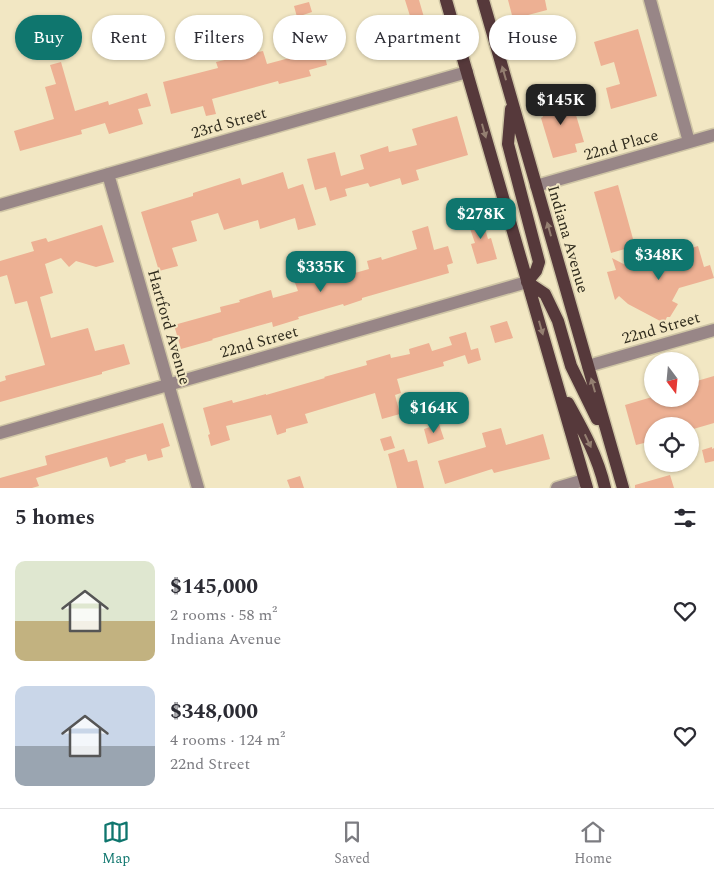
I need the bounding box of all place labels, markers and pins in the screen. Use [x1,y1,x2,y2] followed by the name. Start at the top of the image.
[526,84,596,126] pin: $145K
[446,198,516,240] pin: $278K
[624,238,694,281] pin: $348K
[286,250,356,293] pin: $335K
[399,392,469,434] pin: $164K

